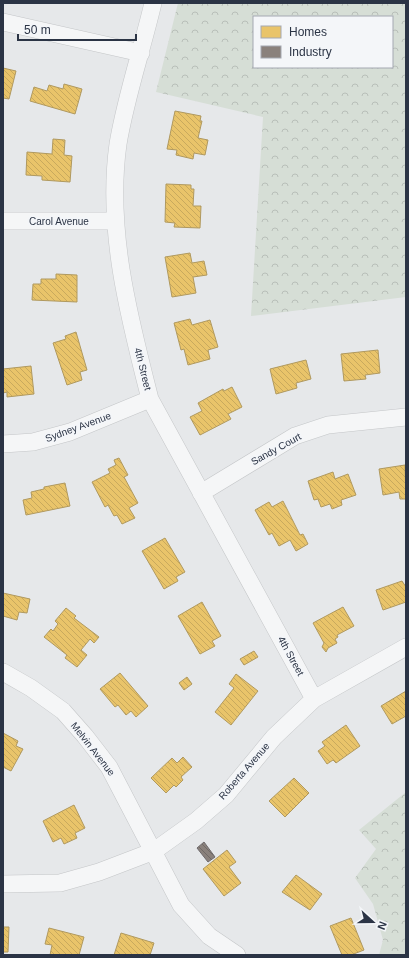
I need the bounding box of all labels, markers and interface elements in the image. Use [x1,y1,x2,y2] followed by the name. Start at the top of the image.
[18,16,136,42] scale bar
[253,16,393,68] legend
[24,23,51,37] text: 50 m
[289,25,327,39] text: Homes
[289,45,332,59] text: Industry
[29,216,89,227] street label: Carol Avenue
[132,347,154,392] street label: 4th Street
[44,410,113,444] street label: Sydney Avenue
[249,431,303,467] street label: Sandy Court
[276,634,306,678] street label: 4th Street
[69,720,118,778] street label: Melvin Avenue
[216,740,272,802] street label: Roberta Avenue
[353,902,393,942] north arrow
[375,920,389,931] text: N

